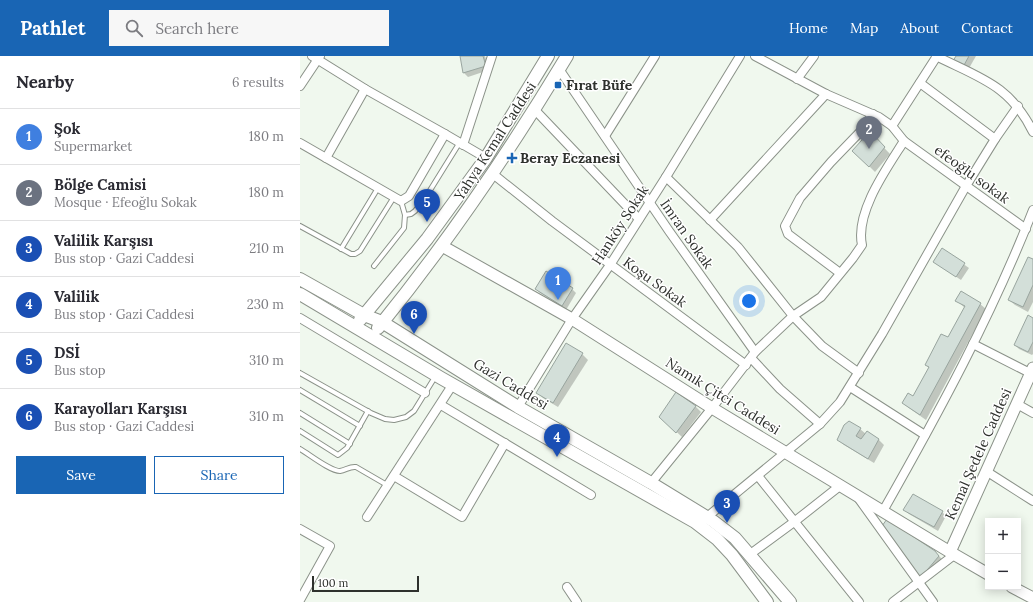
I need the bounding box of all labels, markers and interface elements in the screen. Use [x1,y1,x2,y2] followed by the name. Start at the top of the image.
[109,10,389,46] search box
[20,16,85,40] text: Pathlet
[123,17,145,39] icon: search
[155,19,239,38] text: Search here
[789,19,828,37] text: Home
[850,19,878,37] text: Map
[900,19,939,37] text: About
[961,19,1013,37] text: Contact
[16,71,74,93] text: Nearby
[232,74,284,91] text: 6 results
[566,76,633,94] place label: Fırat Büfe
[449,78,540,205] street label: Yahya Kemal Caddesi
[553,80,563,90] marker: Fırat Büfe
[856,116,882,149] pin: 2
[54,119,80,138] text: Şok
[26,128,32,145] text: 1
[249,128,284,145] text: 180 m
[54,138,132,155] text: Supermarket
[931,141,1014,208] street label: efeoğlu sokak
[520,149,621,167] place label: Beray Eczanesi
[507,153,517,163] marker: Beray Eczanesi
[54,175,146,194] text: Bölge Camisi
[588,181,653,268] street label: Hanköy Sokak
[26,184,32,201] text: 2
[249,184,284,201] text: 180 m
[414,189,440,222] pin: 5
[54,194,197,211] text: Mosque · Efeoğlu Sokak
[656,196,718,273] street label: İmran Sokak
[54,231,153,250] text: Valilik Karşısı
[25,240,33,257] text: 3
[249,240,284,257] text: 210 m
[54,250,194,267] text: Bus stop · Gazi Caddesi
[620,253,691,311] street label: Koşu Sokak
[545,267,571,300] pin: 1
[54,287,99,306] text: Valilik
[739,291,759,311] your location
[25,296,33,313] text: 4
[247,296,284,313] text: 230 m
[401,301,427,334] pin: 6
[54,306,194,323] text: Bus stop · Gazi Caddesi
[54,343,80,362] text: DSİ
[25,352,33,369] text: 5
[249,352,284,369] text: 310 m
[662,353,784,439] street label: Namık Çitci Caddesi
[470,355,552,413] street label: Gazi Caddesi
[54,362,106,379] text: Bus stop
[941,385,1015,523] street label: Kemal Şedele Caddesi
[54,399,187,418] text: Karayolları Karşısı
[25,408,33,425] text: 6
[249,408,284,425] text: 310 m
[54,418,194,435] text: Bus stop · Gazi Caddesi
[544,424,570,457] pin: 4
[16,456,146,494] button: Save
[154,456,284,494] button: Share
[714,490,740,523] pin: 3
[985,518,1021,590] map controls
[985,518,1021,554] button: +
[985,554,1021,590] button: −
[312,574,419,593] scale bar
[318,576,348,590] text: 100 m

